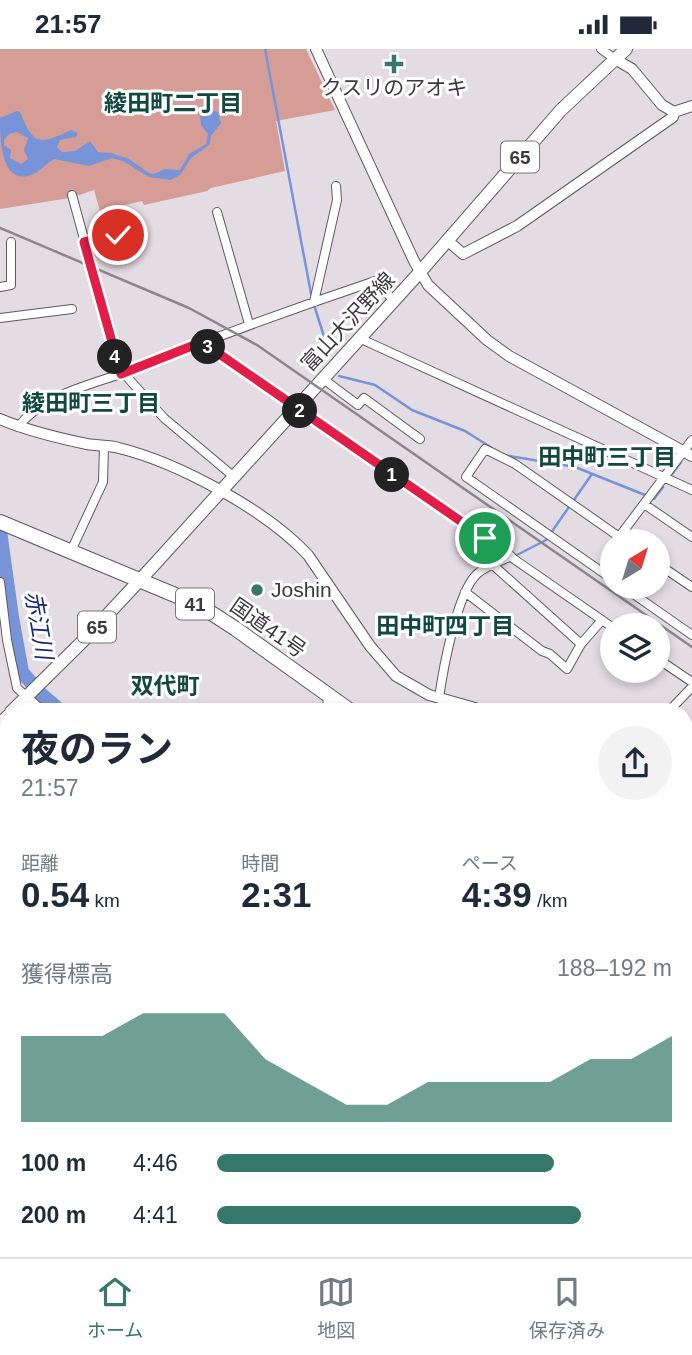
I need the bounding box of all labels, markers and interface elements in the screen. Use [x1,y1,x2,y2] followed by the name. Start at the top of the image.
[35,9,102,39] text: 21:57
[386,56,402,72] marker: クスリのアオキ
[321,76,467,99] place label: クスリのアオキ
[104,90,242,116] district label: 綾田町二丁目
[501,141,539,173] road number: 65
[88,205,148,265] pin
[99,216,137,254] icon: check
[296,268,399,376] street label: 富山大沢野線
[190,329,226,365] pin: 3
[202,336,213,357] text: 3
[97,339,132,375] pin: 4
[109,346,120,367] text: 4
[22,390,160,416] district label: 綾田町三丁目
[282,393,318,429] pin: 2
[294,400,305,421] text: 2
[538,444,676,470] district label: 田中町三丁目
[374,457,410,493] pin: 1
[386,464,397,485] text: 1
[455,508,515,568] pin
[466,519,504,557] icon: arrive
[600,529,670,599] north arrow
[600,529,670,683] map controls
[271,578,332,601] place label: Joshin
[249,582,265,598] marker: Joshin
[20,589,58,664] water label: 赤江川
[176,589,214,619] road number: 41
[226,593,310,662] street label: 国道41号
[78,611,116,643] road number: 65
[376,613,514,639] district label: 田中町四丁目
[600,613,670,683] button: layers
[131,673,200,699] district label: 双代町
[598,726,672,800] button: share
[21,728,173,770] text: 夜のラン
[21,775,79,801] text: 21:57
[21,853,59,874] text: 距離
[241,853,279,874] text: 時間
[462,853,518,874] text: ペース
[21,875,89,914] text: 0.54
[241,875,311,914] text: 2:31
[462,875,532,914] text: 4:39
[89,890,120,911] text: km
[532,890,568,911] text: /km
[557,955,672,981] text: 188–192 m
[21,961,113,987] text: 獲得標高
[21,1150,86,1176] text: 100 m
[133,1150,178,1176] text: 4:46
[21,1202,86,1228] text: 200 m
[133,1202,178,1228] text: 4:41
[87,1273,143,1342] tab: ホーム
[317,1273,355,1342] tab: 地図
[529,1273,605,1342] tab: 保存済み

